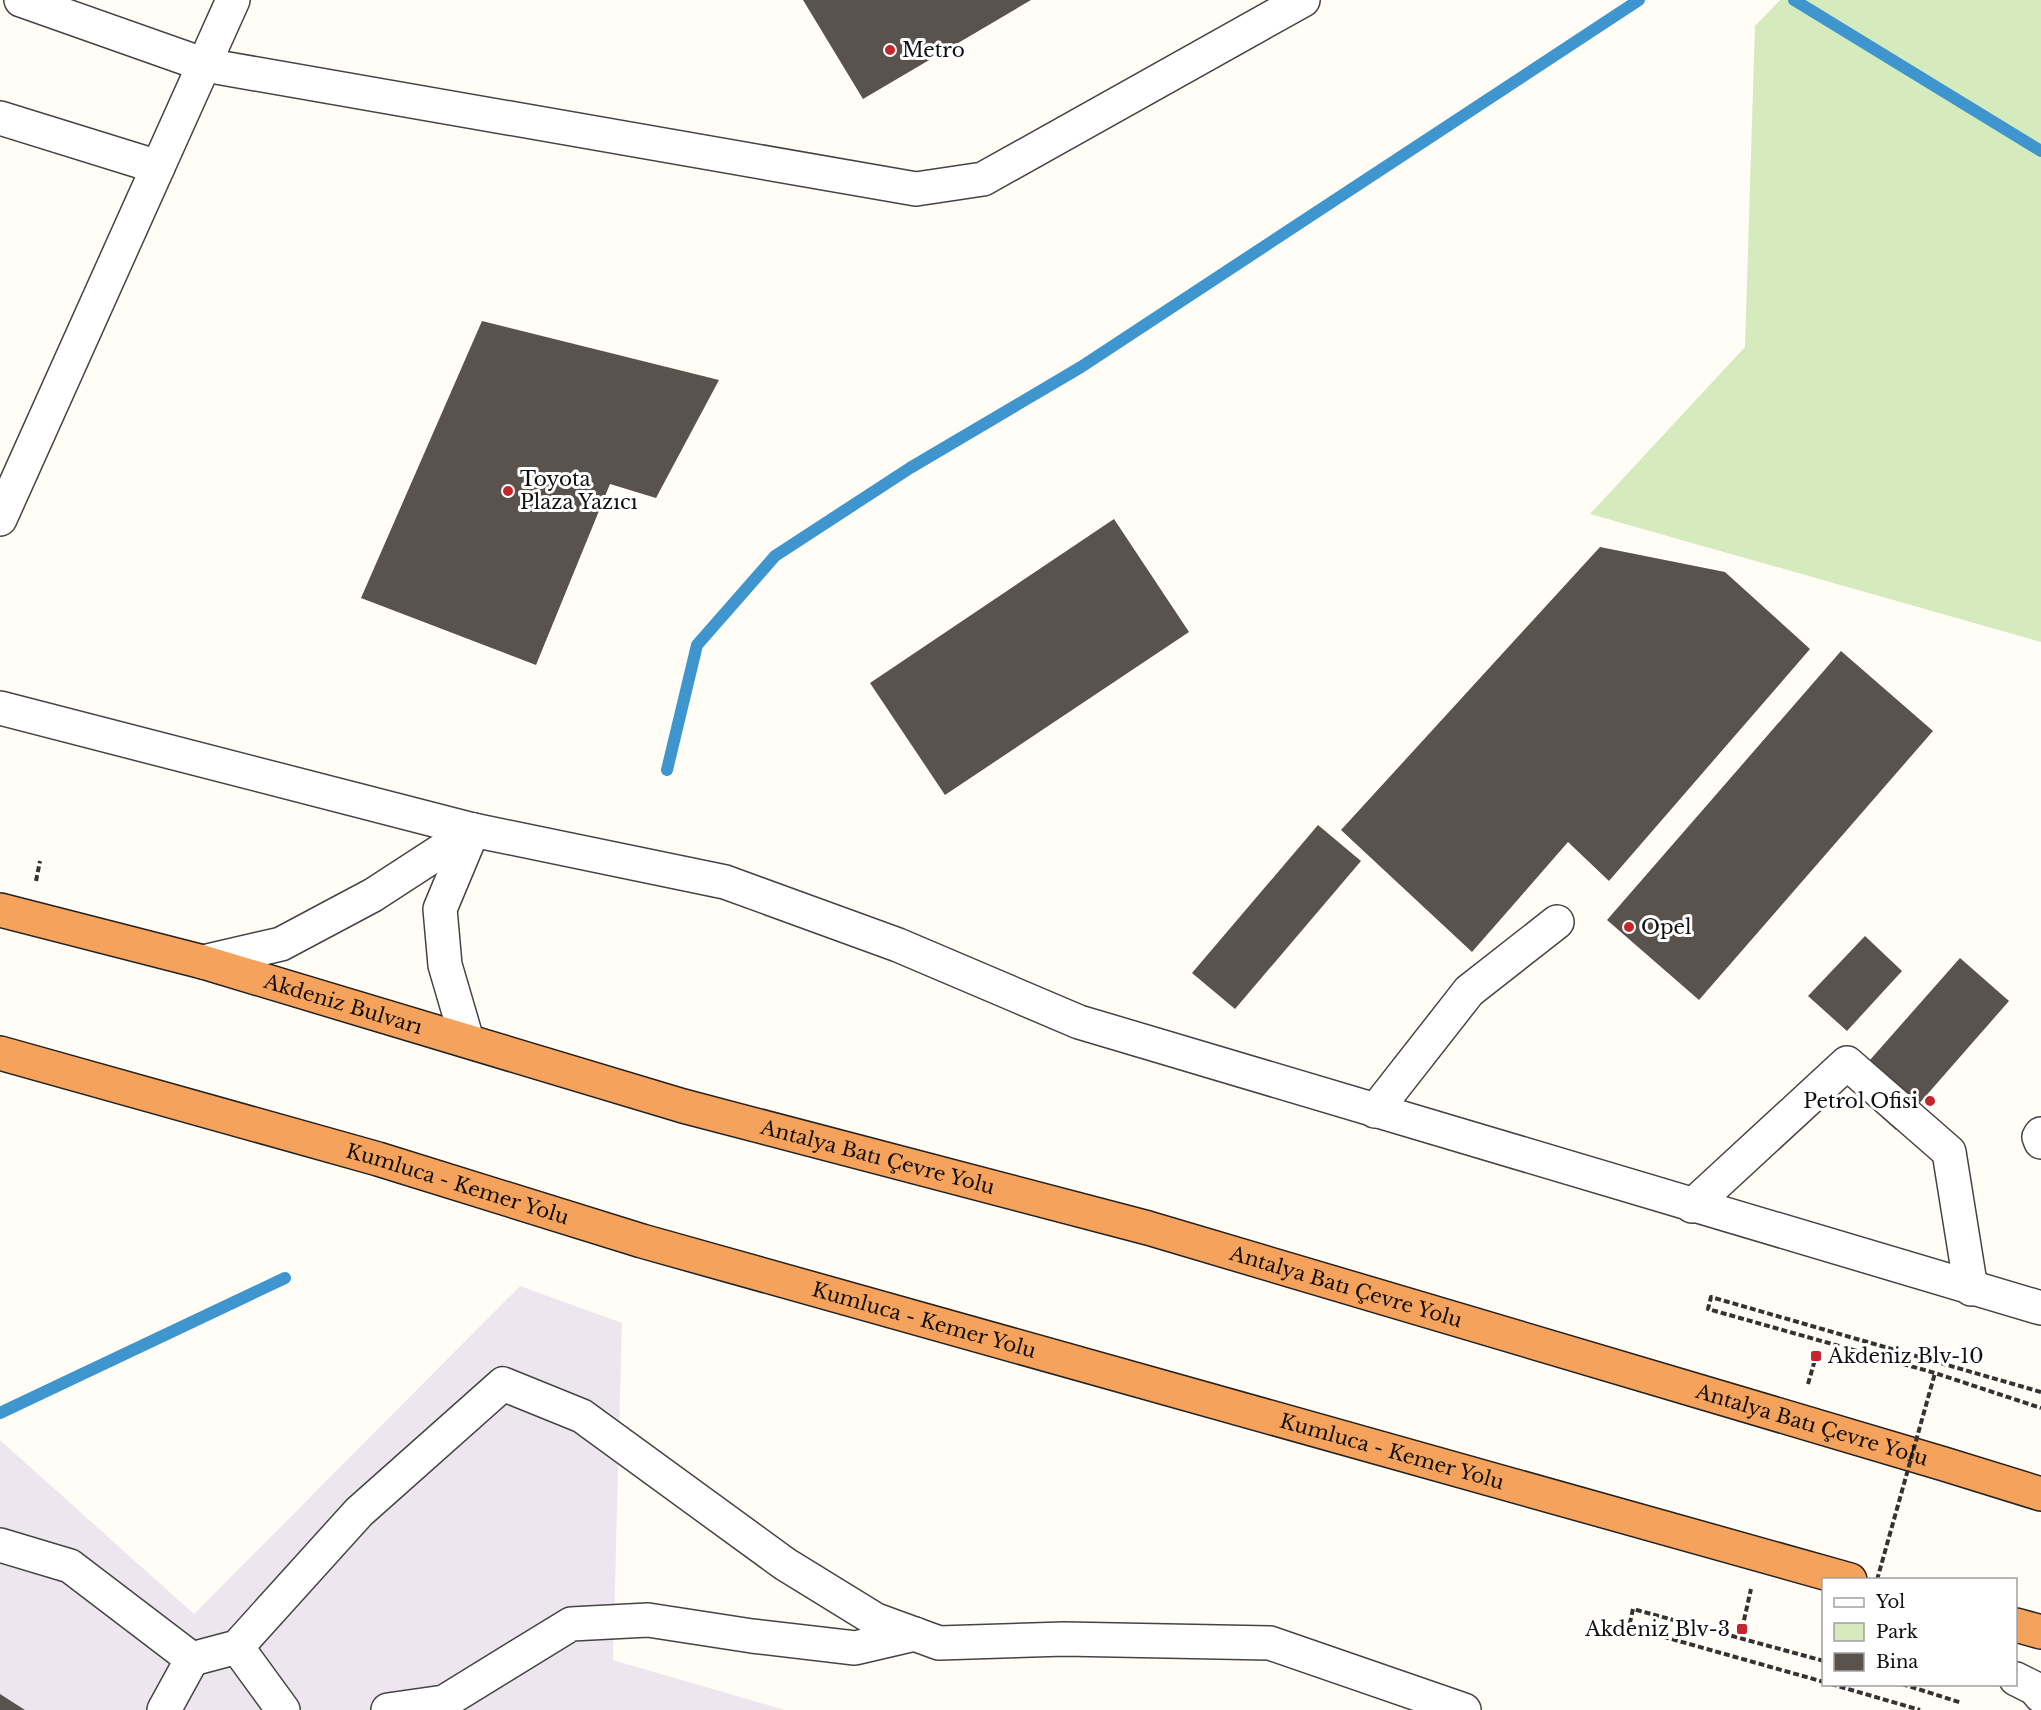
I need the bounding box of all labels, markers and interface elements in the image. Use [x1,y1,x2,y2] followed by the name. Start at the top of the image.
[902,38,965,62] place label: Metro
[883,43,897,57] marker: Metro
[520,467,638,514] place label: Toyota Plaza Yazıcı
[501,484,515,498] marker: Toyota Plaza Yazıcı
[1641,915,1691,939] place label: Opel
[1622,920,1636,934] marker: Opel
[260,969,425,1039] street label: Akdeniz Bulvarı
[1803,1089,1918,1113] place label: Petrol Ofisi
[1923,1094,1937,1108] marker: Petrol Ofisi
[757,1115,997,1199] street label: Antalya Batı Çevre Yolu
[344,1139,572,1230] street label: Kumluca - Kemer Yolu
[1226,1241,1465,1332] street label: Antalya Batı Çevre Yolu
[809,1277,1039,1363] street label: Kumluca - Kemer Yolu
[1827,1344,1984,1368] place label: Akdeniz Blv-10
[1809,1349,1823,1363] marker: Akdeniz Blv-10
[1692,1379,1931,1471] street label: Antalya Batı Çevre Yolu
[1277,1409,1507,1494] street label: Kumluca - Kemer Yolu
[1822,1578,2017,1686] legend
[1875,1591,1905,1613] text: Yol
[1584,1617,1730,1641] place label: Akdeniz Blv-3
[1876,1621,1918,1643] text: Park
[1735,1622,1749,1636] marker: Akdeniz Blv-3
[1876,1651,1918,1673] text: Bina

